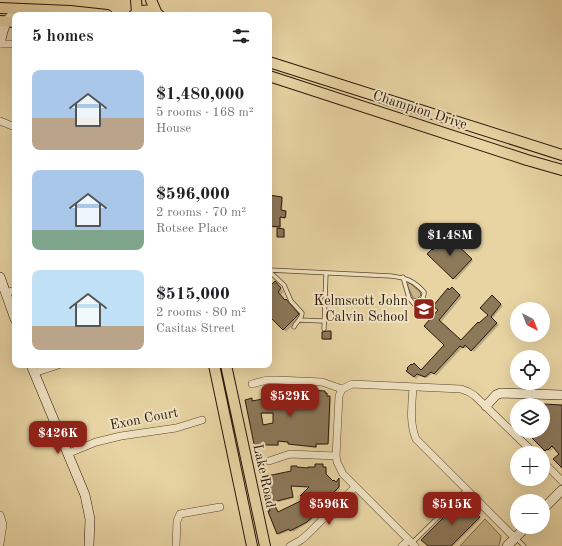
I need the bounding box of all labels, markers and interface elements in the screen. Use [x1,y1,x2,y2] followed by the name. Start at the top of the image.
[230,25,252,47] icon: filters
[32,28,94,45] text: 5 homes
[64,86,112,134] icon: home
[156,86,244,103] text: $1,480,000
[371,88,469,132] street label: Champion Drive
[156,106,254,119] text: 5 rooms · 168 m²
[156,122,191,135] text: House
[64,186,112,234] icon: home
[156,186,230,203] text: $596,000
[156,206,246,219] text: 2 rooms · 70 m²
[156,222,228,235] text: Rotsee Place
[417,223,483,257] pin: $1.48M
[427,229,473,242] text: $1.48M
[64,286,112,334] icon: home
[156,286,230,303] text: $515,000
[314,294,408,324] place label: Kelmscott John Calvin School
[411,296,437,322] school or university icon: Kelmscott John Calvin School
[510,302,550,342] north arrow
[510,302,550,534] map controls
[156,306,246,319] text: 2 rooms · 80 m²
[156,322,235,335] text: Casitas Street
[510,350,550,390] button: locate
[262,384,318,418] pin: $529K
[270,390,310,403] text: $529K
[510,398,550,438] button: layers
[109,405,180,432] street label: Exon Court
[30,421,86,455] pin: $426K
[38,427,78,440] text: $426K
[250,443,278,509] street label: Lake Road
[510,446,550,486] button: +
[301,492,357,526] pin: $596K
[424,492,480,526] pin: $515K
[510,494,550,534] button: −
[309,498,349,511] text: $596K
[432,498,472,511] text: $515K

